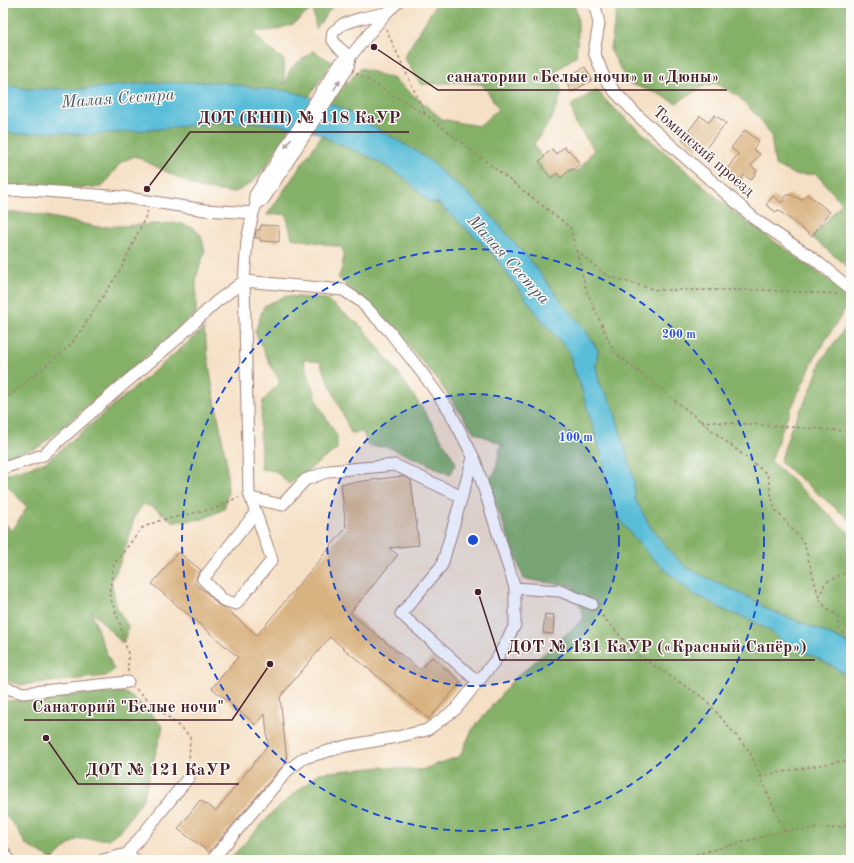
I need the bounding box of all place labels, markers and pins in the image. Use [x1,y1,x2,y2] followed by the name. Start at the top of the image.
[438,61,727,90] callout: санатории «Белые ночи» и «Дюны»
[190,103,409,132] callout: ДОТ (КНП) № 118 КаУР
[466,533,480,547] centre of rings
[500,631,815,660] callout: ДОТ № 131 КаУР («Красный Сапёр»)
[24,691,232,720] callout: Санаторий "Белые ночи"
[78,755,239,784] callout: ДОТ № 121 КаУР

